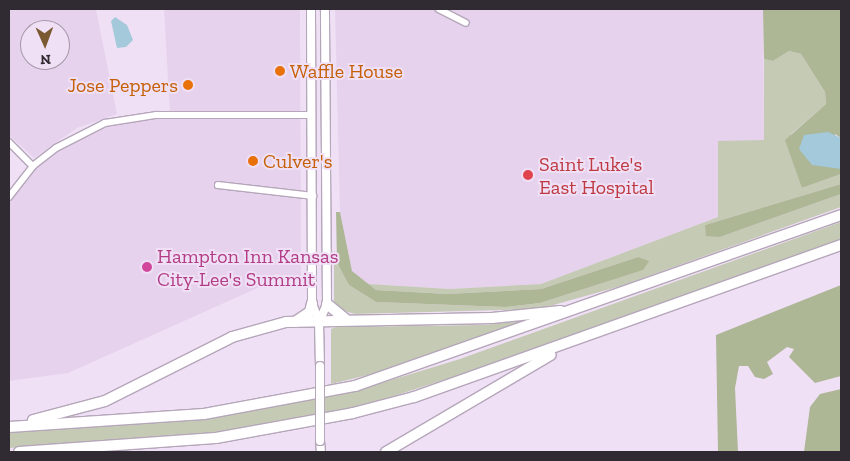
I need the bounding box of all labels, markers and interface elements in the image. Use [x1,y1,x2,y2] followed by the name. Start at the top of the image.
[20,20,70,70] north arrow
[40,51,51,68] text: N
[290,59,403,83] place label: Waffle House
[274,65,286,77] marker: Waffle House
[67,73,178,97] place label: Jose Peppers
[182,79,194,91] marker: Jose Peppers
[263,149,332,173] place label: Culver's
[539,152,654,199] place label: Saint Luke's East Hospital
[247,155,259,167] marker: Culver's
[521,168,535,182] marker: Saint Luke's East Hospital
[157,244,339,291] place label: Hampton Inn Kansas City-Lee's Summit
[141,261,153,273] marker: Hampton Inn Kansas City-Lee's Summit

